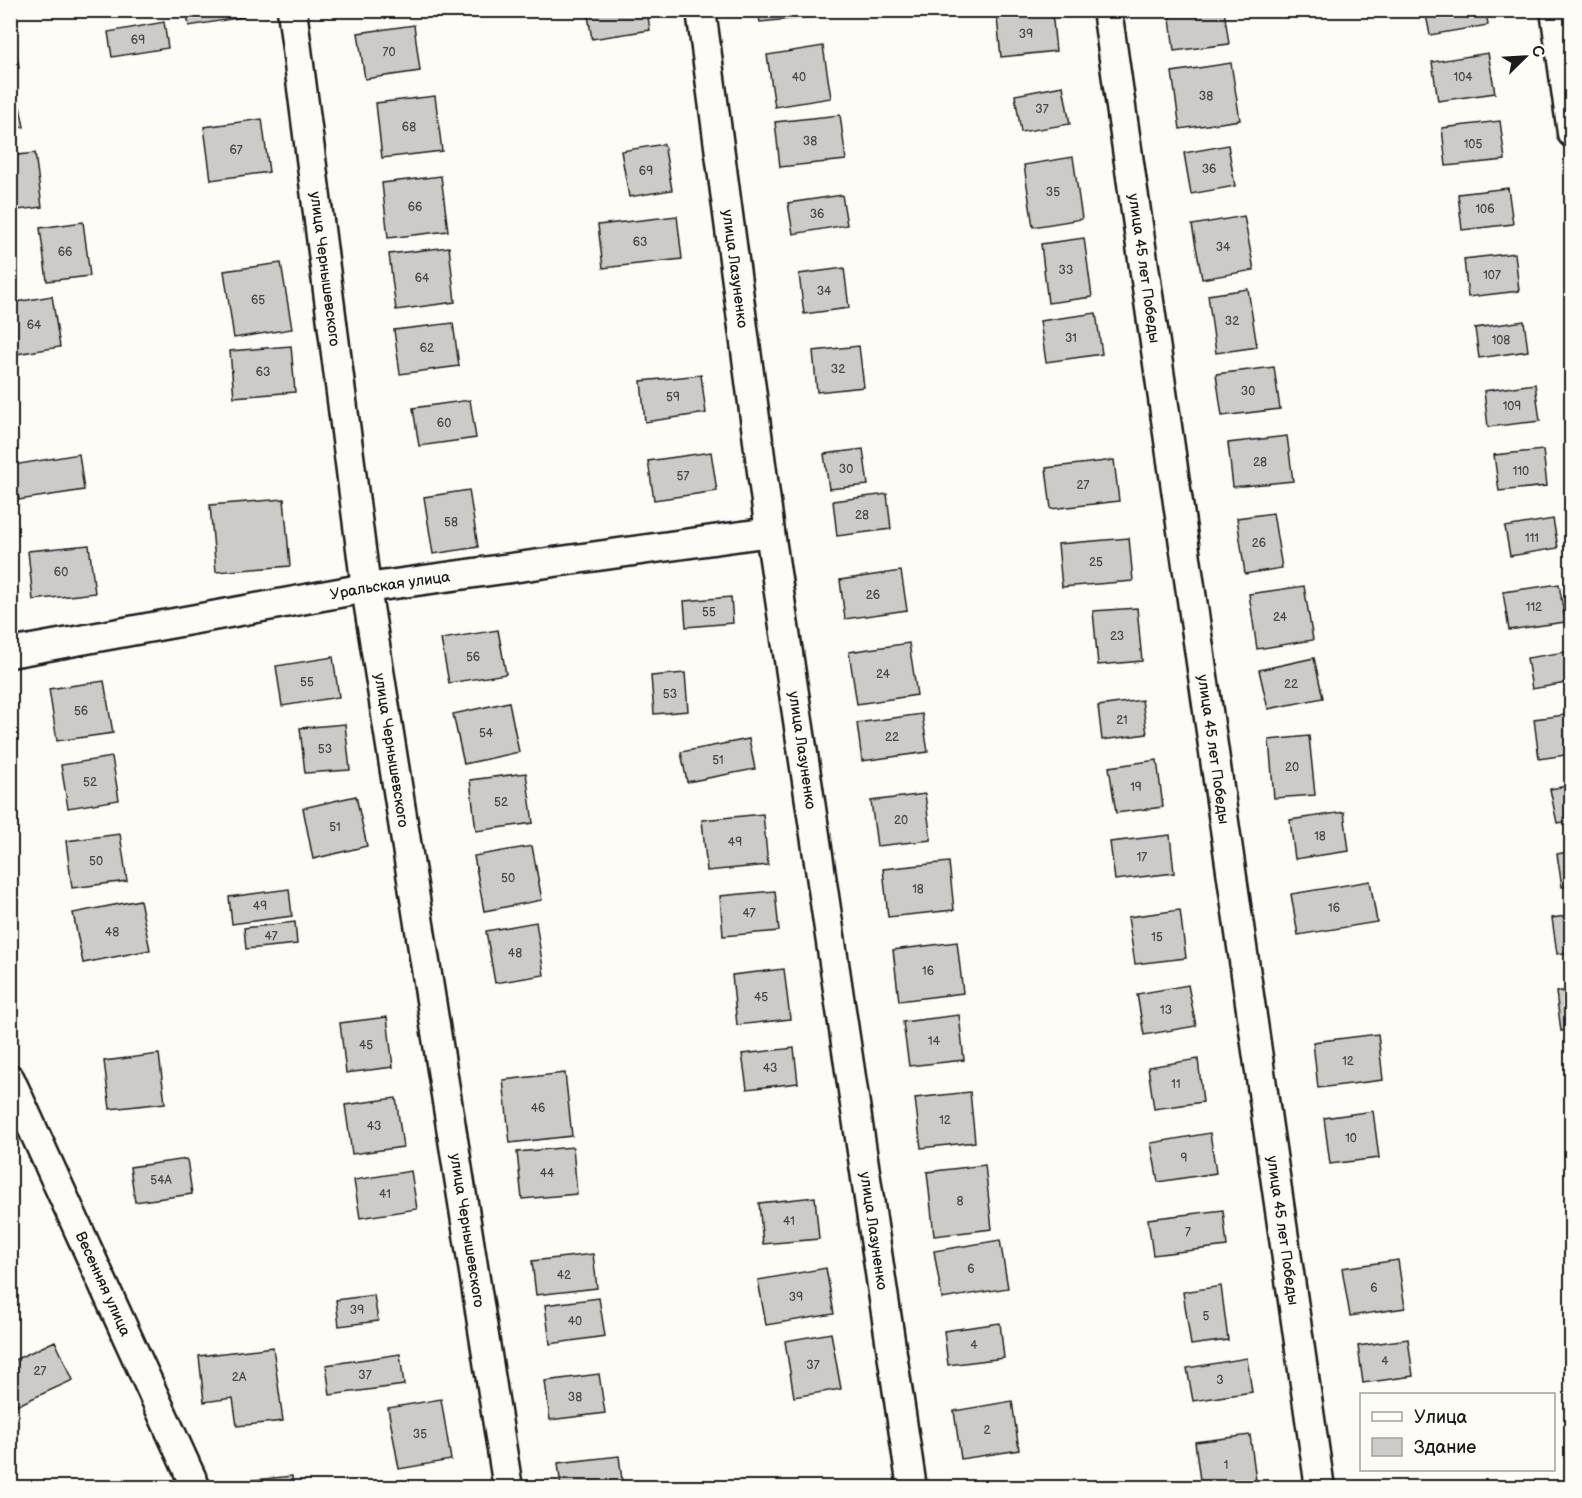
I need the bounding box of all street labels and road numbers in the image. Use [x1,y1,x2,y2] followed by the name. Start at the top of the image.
[305,190,344,348] street label: улица Чернышевского
[1124,192,1164,344] street label: улица 45 лет Победы
[717,209,752,329] street label: улица Лазуненко
[329,567,451,604] street label: Уральская улица
[370,672,413,829] street label: улица Чернышевского
[1193,673,1233,826] street label: улица 45 лет Победы
[784,690,820,811] street label: улица Лазуненко
[445,1152,488,1309] street label: улица Чернышевского
[1262,1154,1303,1307] street label: улица 45 лет Победы
[855,1171,891,1291] street label: улица Лазуненко
[71,1229,135,1339] street label: Весенняя улица

